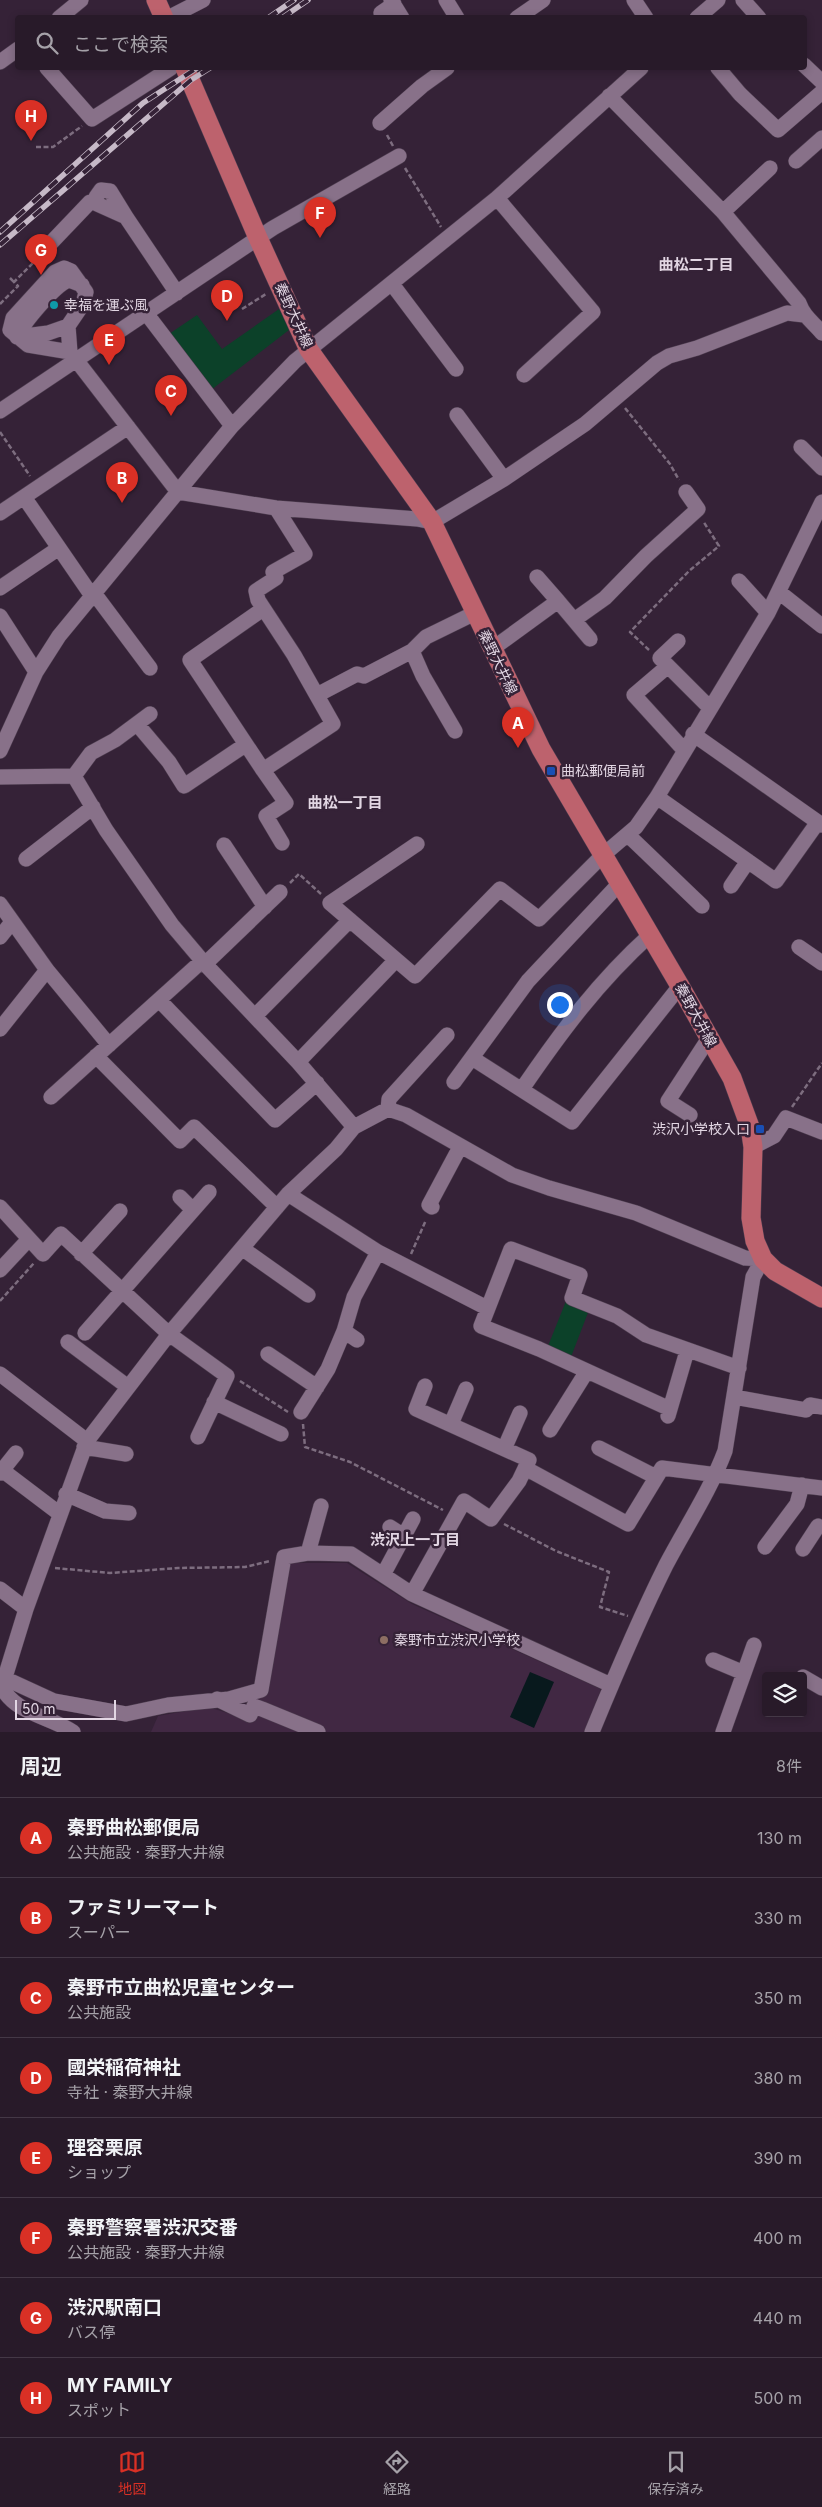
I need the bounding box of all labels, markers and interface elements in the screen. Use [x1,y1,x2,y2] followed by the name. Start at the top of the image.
[15,15,807,70] search box
[33,29,61,57] icon: search
[73,33,168,56] text: ここで検索
[15,100,47,141] pin: H
[304,197,336,238] pin: F
[25,234,57,275] pin: G
[658,255,734,274] district label: 曲松二丁目
[272,279,317,350] street label: 秦野大井線
[211,280,243,321] pin: D
[64,296,148,313] place label: 幸福を運ぶ風
[48,299,60,311] marker: 幸福を運ぶ風
[93,324,125,365] pin: E
[155,375,187,416] pin: C
[106,462,138,503] pin: B
[475,627,521,697] street label: 秦野大井線
[502,707,534,748] pin: A
[561,762,645,779] place label: 曲松郵便局前
[545,765,557,777] marker: 曲松郵便局前
[307,793,383,812] district label: 曲松一丁目
[672,980,721,1049] street label: 秦野大井線
[547,992,573,1018] your location
[652,1120,750,1137] place label: 渋沢小学校入口
[754,1123,766,1135] marker: 渋沢小学校入口
[370,1530,460,1549] district label: 渋沢上一丁目
[394,1631,520,1648] place label: 秦野市立渋沢小学校
[378,1634,390,1646] marker: 秦野市立渋沢小学校
[762,1672,807,1717] map controls
[762,1672,807,1717] button: layers
[15,1697,116,1720] scale bar
[22,1700,56,1717] text: 50 m
[20,1754,62,1779] text: 周辺
[776,1756,802,1776] text: 8件
[67,1816,200,1839] text: 秦野曲松郵便局
[30,1828,42,1848] text: A
[757,1828,802,1848] text: 130 m
[67,1842,225,1862] text: 公共施設 · 秦野大井線
[67,1896,219,1919] text: ファミリーマート
[31,1908,41,1928] text: B
[754,1908,802,1928] text: 330 m
[67,1922,131,1942] text: スーパー
[67,1976,295,1999] text: 秦野市立曲松児童センター
[30,1988,42,2008] text: C
[754,1988,802,2008] text: 350 m
[67,2002,131,2022] text: 公共施設
[67,2056,181,2079] text: 國栄稲荷神社
[30,2068,42,2088] text: D
[754,2068,802,2088] text: 380 m
[67,2082,193,2102] text: 寺社 · 秦野大井線
[67,2136,143,2159] text: 理容栗原
[31,2148,41,2168] text: E
[754,2148,802,2168] text: 390 m
[67,2162,131,2182] text: ショップ
[67,2216,238,2239] text: 秦野警察署渋沢交番
[31,2228,41,2248] text: F
[753,2228,802,2248] text: 400 m
[67,2242,225,2262] text: 公共施設 · 秦野大井線
[67,2296,162,2319] text: 渋沢駅南口
[30,2308,42,2328] text: G
[753,2308,802,2328] text: 440 m
[67,2322,115,2342] text: バス停
[67,2374,173,2397] text: MY FAMILY
[30,2388,42,2408] text: H
[754,2388,802,2408] text: 500 m
[67,2400,131,2420] text: スポット
[118,2448,146,2498] tab: 地図
[383,2448,411,2498] tab: 経路
[648,2448,704,2498] tab: 保存済み

